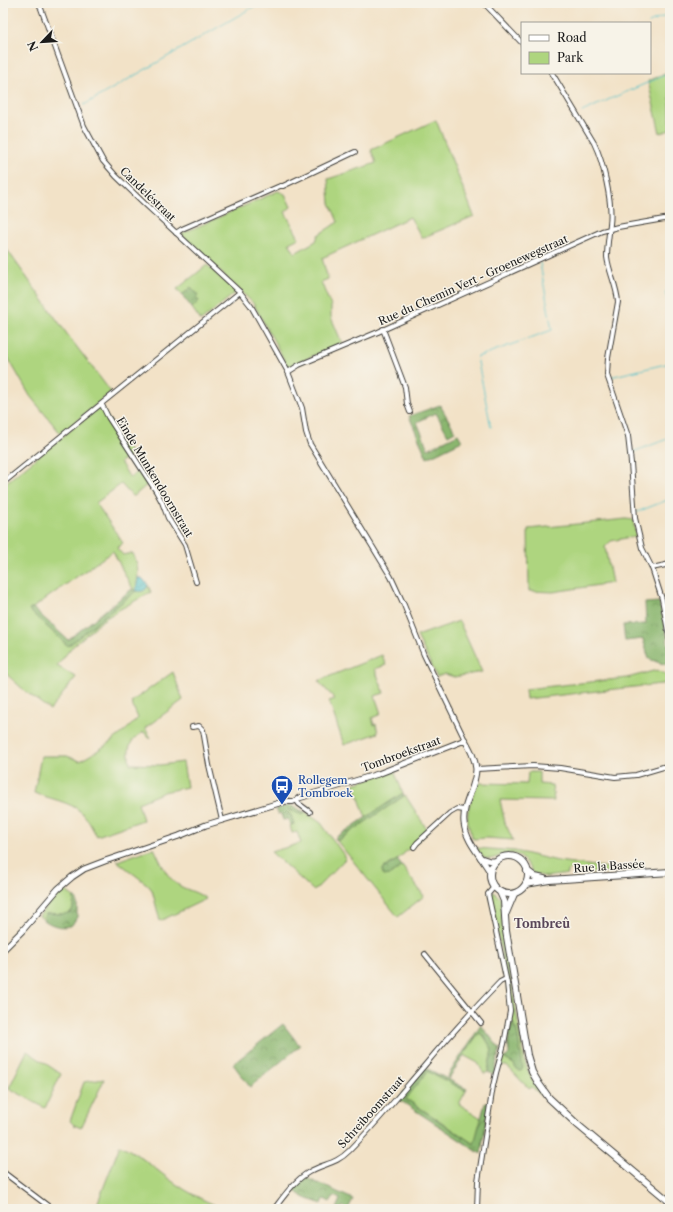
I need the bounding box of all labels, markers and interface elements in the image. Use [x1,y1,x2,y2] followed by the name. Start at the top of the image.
[22,22,62,62] north arrow
[521,22,651,74] legend
[557,30,587,45] text: Road
[24,39,41,54] text: N
[557,50,584,65] text: Park
[117,164,179,224] street label: Candeléstraat
[376,232,570,328] street label: Rue du Chemin Vert - Groenewegstraat
[114,414,196,540] street label: Einde Munkendoornstraat
[359,733,443,775] street label: Tombroekstraat
[269,773,295,806] bus stop icon: Rollegem Tombroek
[298,773,353,800] place label: Rollegem Tombroek
[573,857,645,875] street label: Rue la Bassée
[514,916,570,931] district label: Tombreû
[335,1073,407,1151] street label: Schreiboomstraat

